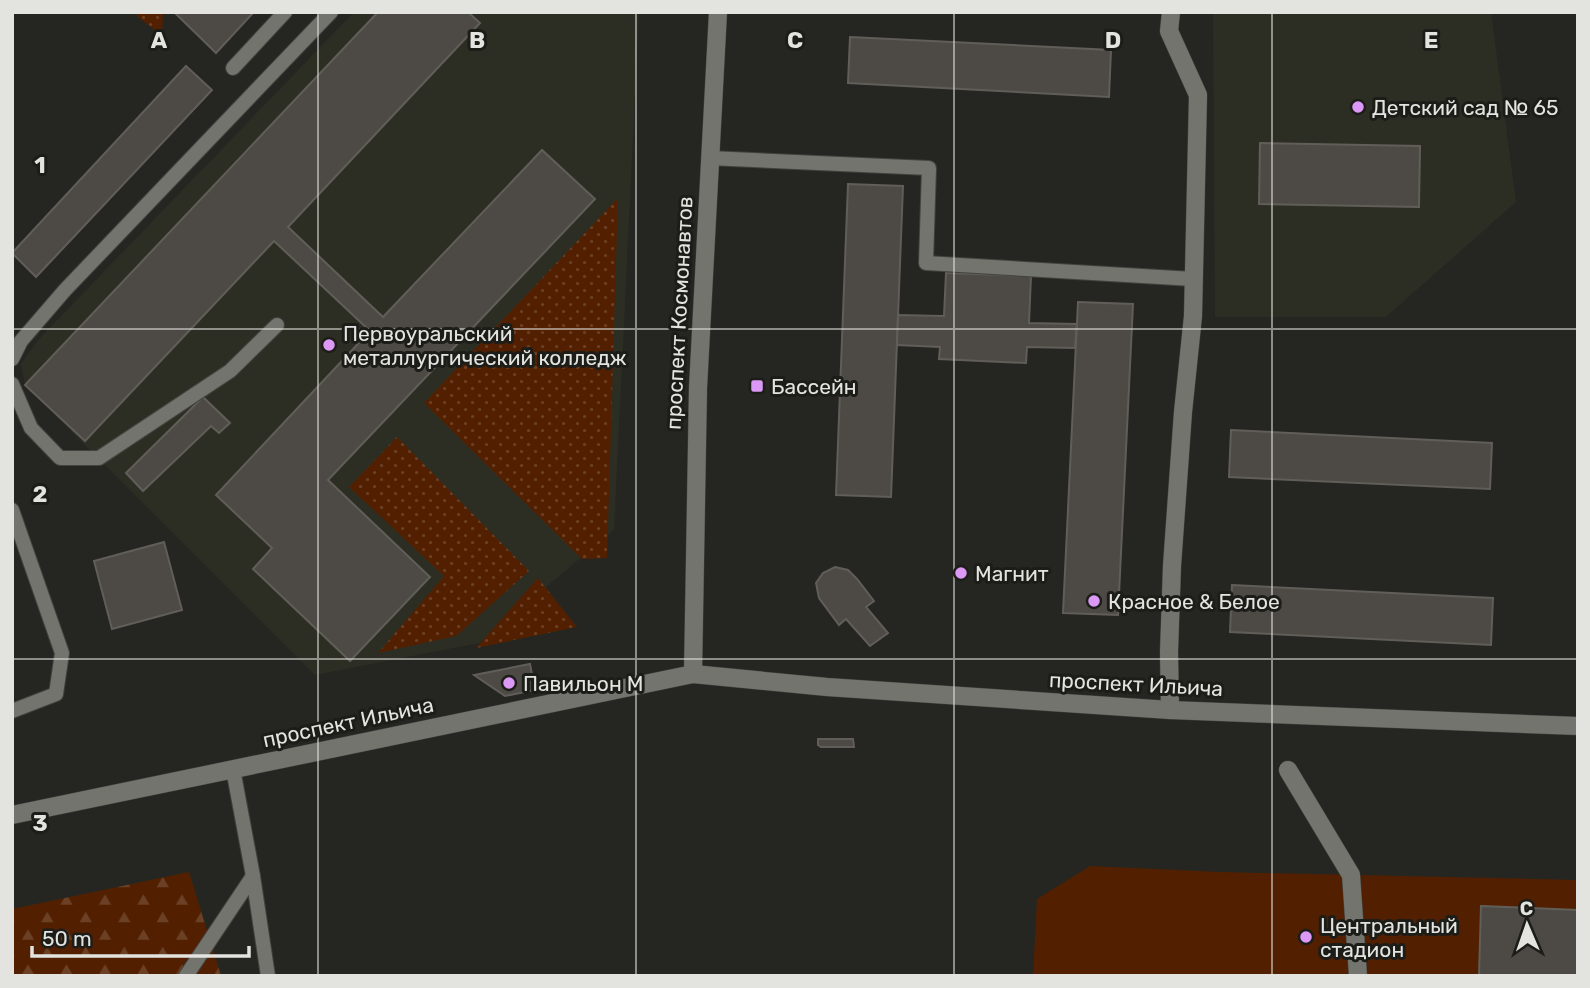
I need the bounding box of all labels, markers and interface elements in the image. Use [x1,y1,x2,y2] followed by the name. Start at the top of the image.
[151,26,168,54] text: A
[469,26,485,54] text: B
[787,26,803,54] text: C
[1105,26,1121,54] text: D
[1424,26,1438,54] text: E
[1372,95,1558,120] place label: Детский сад № 65
[1350,99,1366,115] marker: Детский сад № 65
[34,151,46,179] text: 1
[660,196,698,430] street label: проспект Космонавтов
[343,321,627,370] place label: Первоуральский металлургический колледж
[321,337,337,353] marker: Первоуральский металлургический колледж
[771,374,857,399] place label: Бассейн
[749,378,765,394] marker: Бассейн
[33,480,47,508] text: 2
[975,561,1049,586] place label: Магнит
[953,565,969,581] marker: Магнит
[1108,589,1280,614] place label: Красное & Белое
[1086,593,1102,609] marker: Красное & Белое
[1048,667,1224,701] street label: проспект Ильича
[523,671,644,696] place label: Павильон М
[501,675,517,691] marker: Павильон М
[260,692,436,752] street label: проспект Ильича
[32,809,48,837] text: 3
[1492,890,1562,960] north arrow
[1519,897,1533,920] text: С
[1320,913,1458,962] place label: Центральный стадион
[32,914,248,958] scale bar
[42,926,92,951] text: 50 m
[1298,929,1314,945] marker: Центральный стадион

